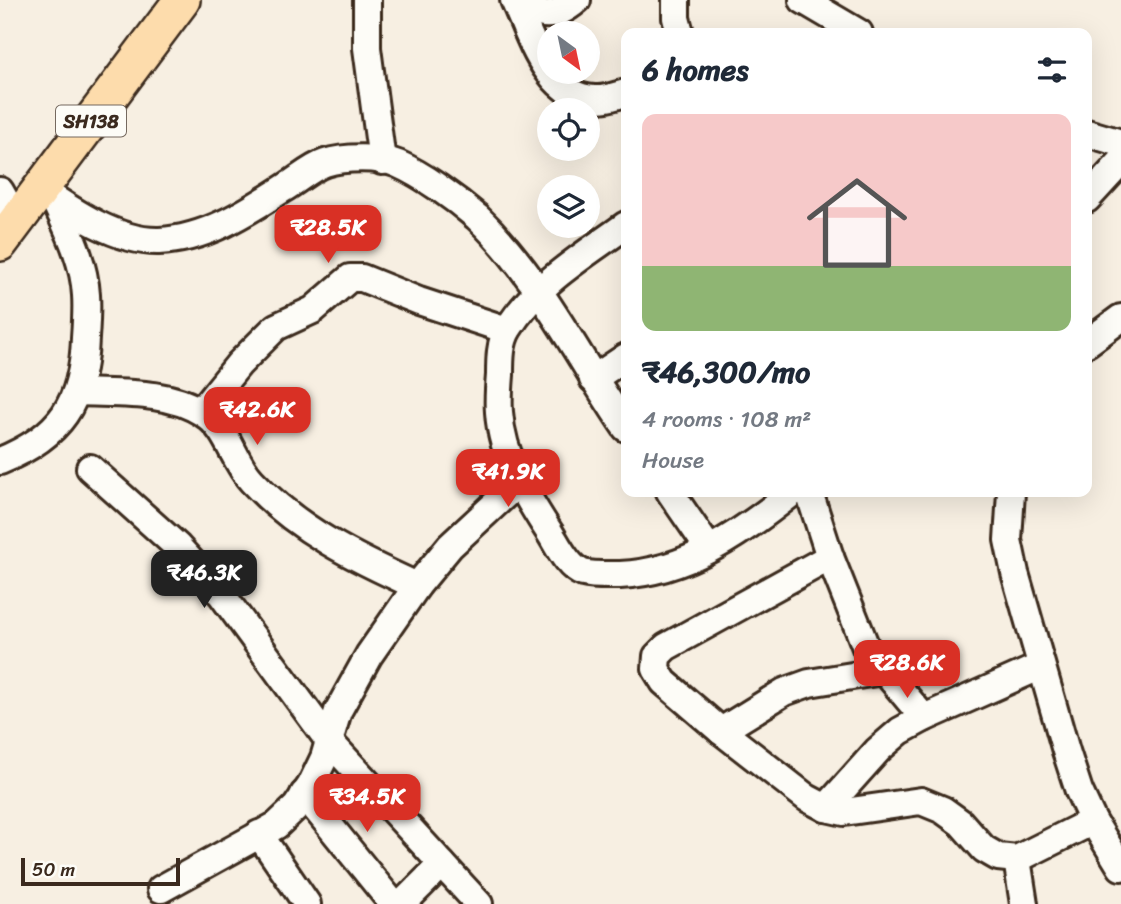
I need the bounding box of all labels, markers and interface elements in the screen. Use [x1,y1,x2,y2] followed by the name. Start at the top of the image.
[537,21,600,84] north arrow
[537,21,600,238] map controls
[642,43,749,97] text: 6 homes
[1033,51,1071,89] icon: filters
[537,98,600,161] button: locate
[56,105,126,136] road number: SH138
[794,160,920,286] icon: home
[537,175,600,238] button: layers
[271,205,385,265] pin: ₹28.5K
[290,207,366,248] text: ₹28.5K
[642,345,810,399] text: ₹46,300/mo
[200,388,314,447] pin: ₹42.6K
[220,389,294,430] text: ₹42.6K
[642,399,811,440] text: 4 rooms · 108 m²
[642,440,704,481] text: House
[451,449,565,509] pin: ₹41.9K
[472,451,544,492] text: ₹41.9K
[147,550,261,610] pin: ₹46.3K
[167,552,241,593] text: ₹46.3K
[850,640,964,700] pin: ₹28.6K
[870,642,944,683] text: ₹28.6K
[310,774,424,834] pin: ₹34.5K
[330,776,404,817] text: ₹34.5K
[32,853,75,886] text: 50 m
[21,855,180,887] scale bar

